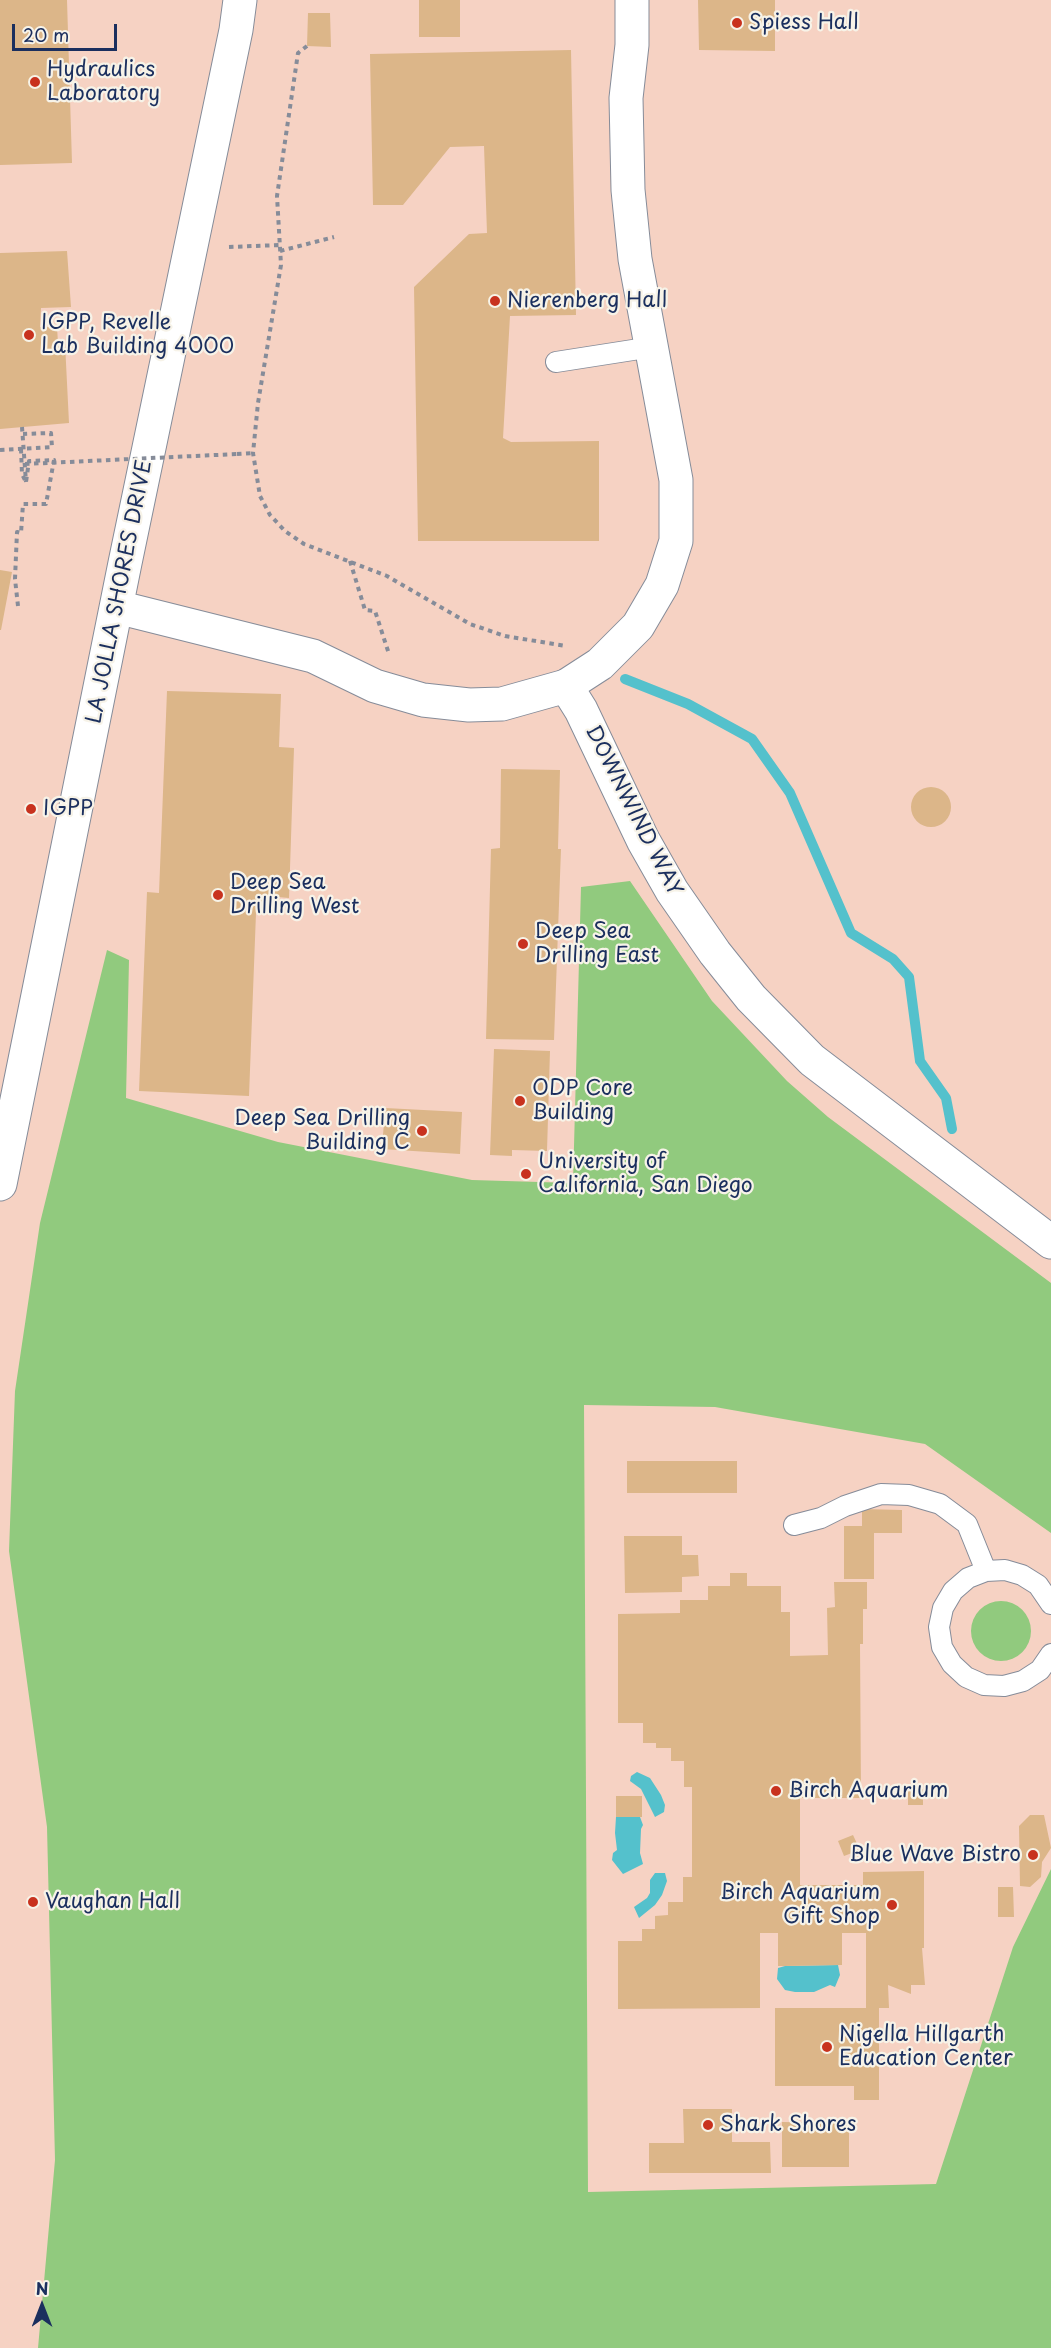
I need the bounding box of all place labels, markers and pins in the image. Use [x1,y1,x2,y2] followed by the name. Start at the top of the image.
[749,10,859,36] place label: Spiess Hall
[730,16,744,30] marker: Spiess Hall
[47,57,160,107] place label: Hydraulics Laboratory
[28,75,42,89] marker: Hydraulics Laboratory
[507,288,667,314] place label: Nierenberg Hall
[488,294,502,308] marker: Nierenberg Hall
[41,310,234,360] place label: IGPP, Revelle Lab Building 4000
[22,328,36,342] marker: IGPP, Revelle Lab Building 4000
[43,796,93,822] place label: IGPP
[24,802,38,816] marker: IGPP
[230,870,359,920] place label: Deep Sea Drilling West
[211,888,225,902] marker: Deep Sea Drilling West
[535,919,659,969] place label: Deep Sea Drilling East
[516,937,530,951] marker: Deep Sea Drilling East
[532,1076,633,1126] place label: ODP Core Building
[513,1094,527,1108] marker: ODP Core Building
[234,1106,410,1156] place label: Deep Sea Drilling Building C
[415,1124,429,1138] marker: Deep Sea Drilling Building C
[538,1149,753,1199] place label: University of California, San Diego
[519,1167,533,1181] marker: University of California, San Diego
[788,1778,948,1804] place label: Birch Aquarium
[769,1784,783,1798] marker: Birch Aquarium
[849,1842,1021,1868] place label: Blue Wave Bistro
[1026,1848,1040,1862] marker: Blue Wave Bistro
[720,1880,880,1930] place label: Birch Aquarium Gift Shop
[45,1889,180,1915] place label: Vaughan Hall
[26,1895,40,1909] marker: Vaughan Hall
[885,1898,899,1912] marker: Birch Aquarium Gift Shop
[839,2022,1013,2072] place label: Nigella Hillgarth Education Center
[820,2040,834,2054] marker: Nigella Hillgarth Education Center
[720,2112,856,2138] place label: Shark Shores
[701,2118,715,2132] marker: Shark Shores

